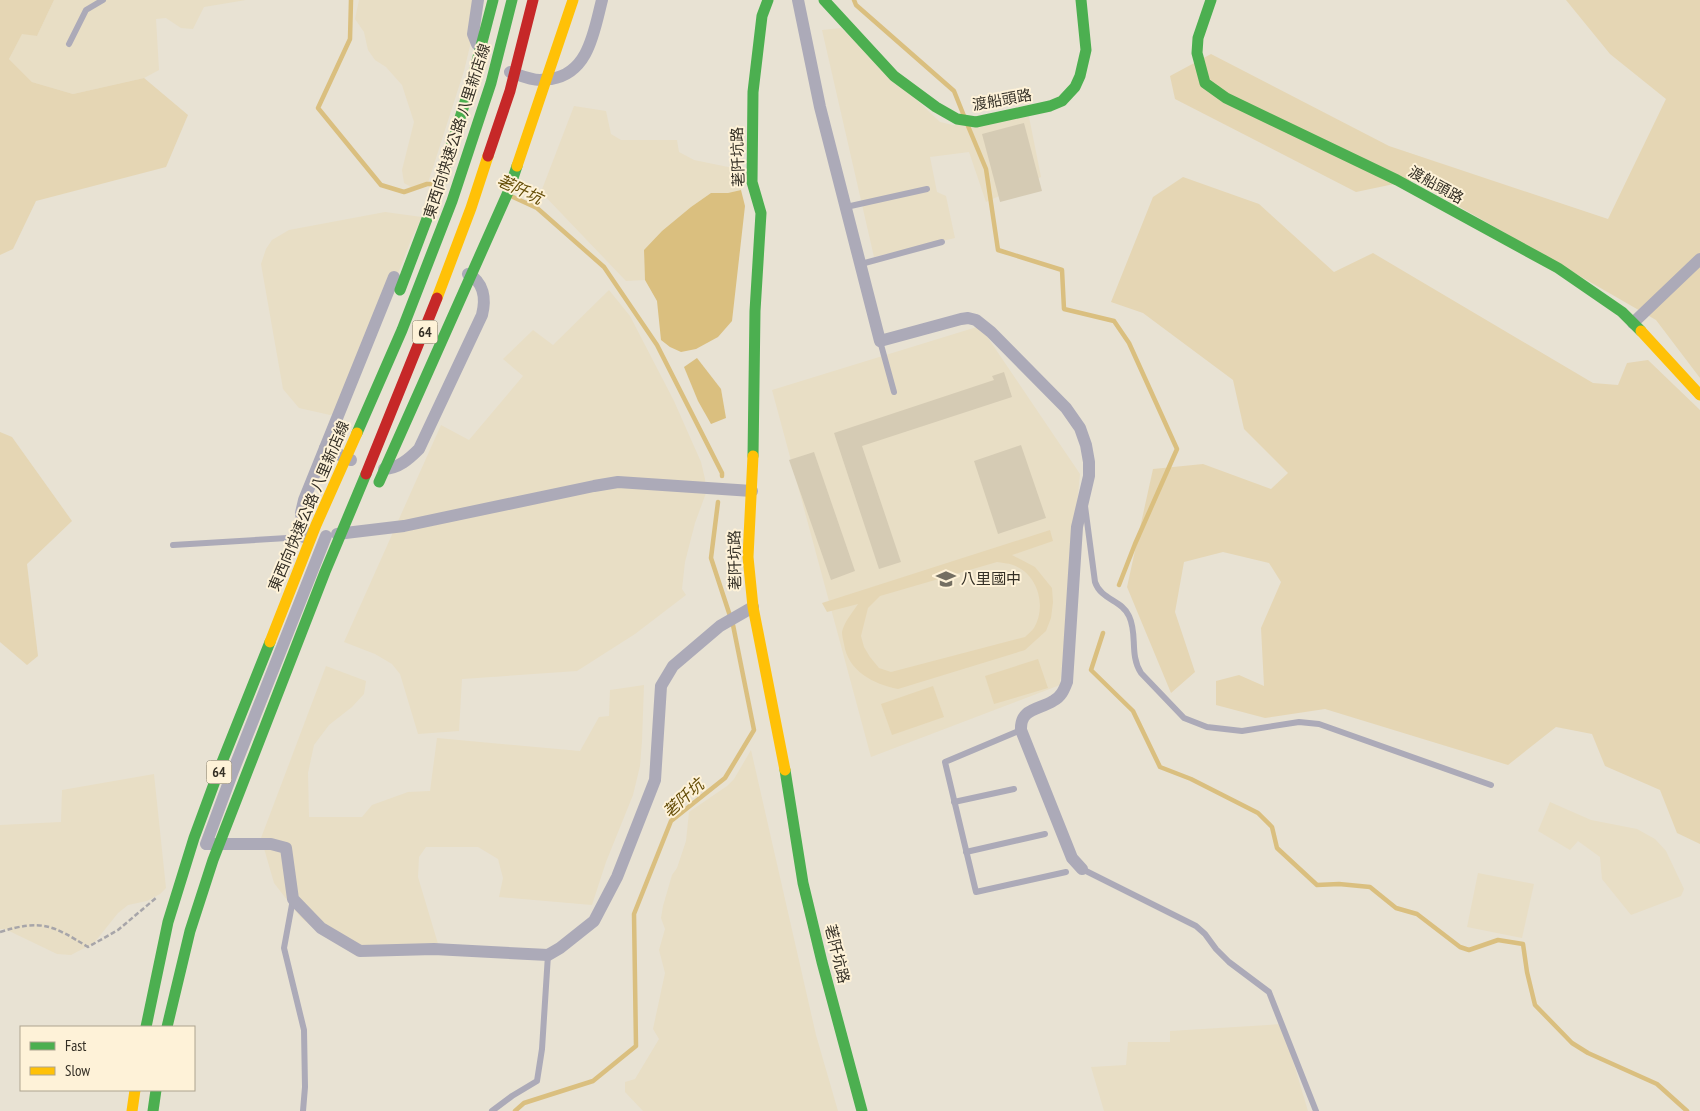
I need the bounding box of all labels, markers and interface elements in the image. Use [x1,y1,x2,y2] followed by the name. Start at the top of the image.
[419,41,494,221] street label: 東西向快速公路 八里新店線
[971,85,1033,114] street label: 渡船頭路
[727,127,748,187] street label: 荖阡坑路
[1405,162,1467,207] street label: 渡船頭路
[494,170,548,209] water label: 荖阡坑
[412,321,438,344] road number: 64
[264,418,353,594] street label: 東西向快速公路 八里新店線
[724,530,745,590] street label: 荖阡坑路
[935,568,957,590] school or university icon: 八里國中
[961,569,1021,588] place label: 八里國中
[206,760,232,784] road number: 64
[658,773,709,821] water label: 荖阡坑
[821,922,854,985] street label: 荖阡坑路
[20,1026,195,1091] legend
[65,1036,86,1055] text: Fast
[65,1061,90,1080] text: Slow

